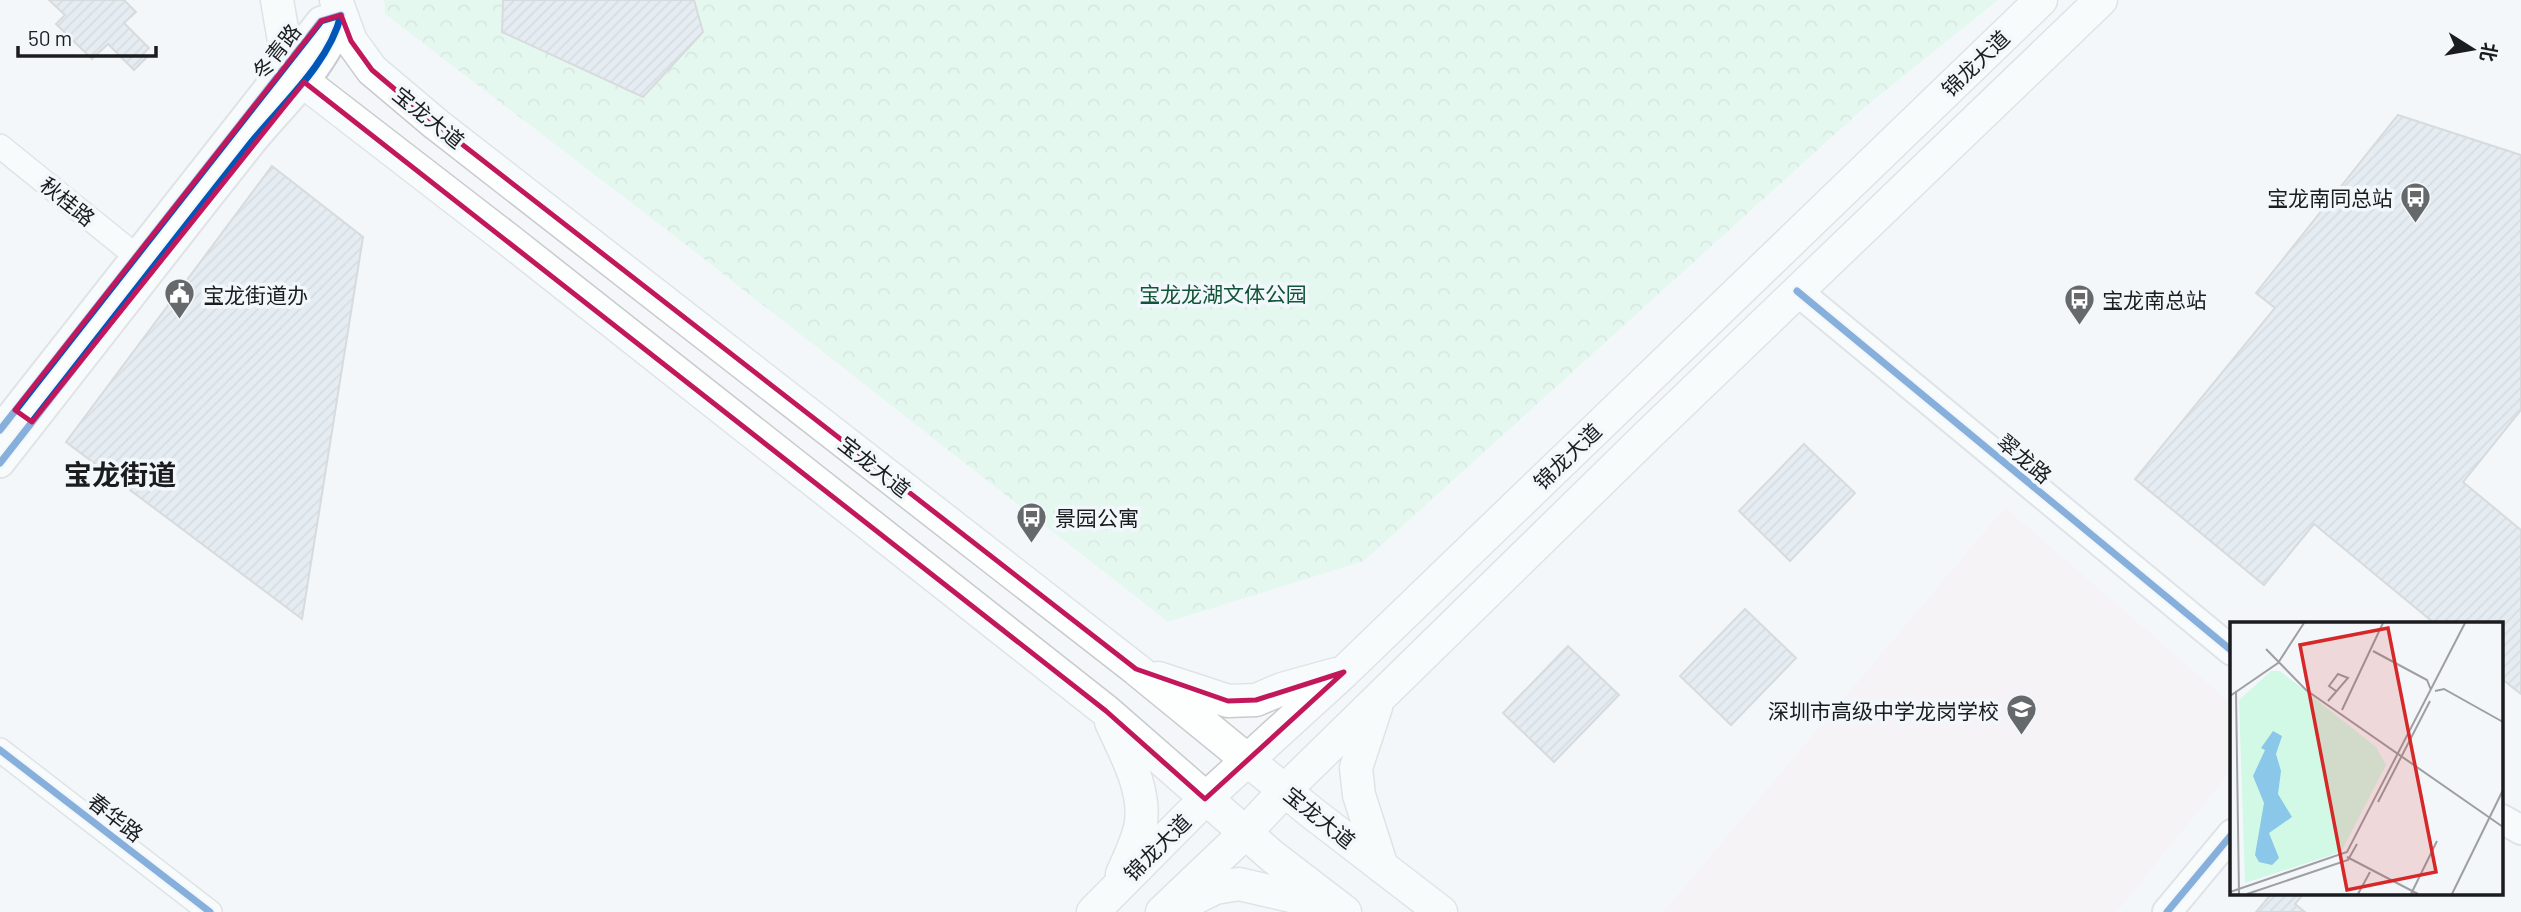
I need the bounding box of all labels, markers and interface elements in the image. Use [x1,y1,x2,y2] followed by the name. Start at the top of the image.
[18,14,156,58] scale bar
[2437,14,2507,84] north arrow
[247,18,305,84] street label: 冬青路
[28,25,72,50] text: 50 m
[1936,25,2014,101] street label: 锦龙大道
[2476,41,2502,64] text: 北
[388,81,470,153] street label: 宝龙大道
[36,171,100,231] street label: 秋桂路
[2399,180,2433,224] bus stop icon: 宝龙南同总站
[2267,185,2393,210] place label: 宝龙南同总站
[163,277,197,321] public building icon: 宝龙街道办
[1139,281,1307,306] park label: 宝龙龙湖文体公园
[203,282,308,307] place label: 宝龙街道办
[2062,282,2096,326] bus stop icon: 宝龙南总站
[2102,287,2207,312] place label: 宝龙南总站
[1528,418,1606,494] street label: 锦龙大道
[1993,428,2057,488] street label: 翠龙路
[834,430,916,502] street label: 宝龙大道
[64,457,176,491] district label: 宝龙街道
[1015,500,1049,544] bus stop icon: 景园公寓
[1055,505,1139,530] place label: 景园公寓
[2230,622,2504,894] inset map
[2005,693,2039,737] school or university icon: 深圳市高级中学龙岗学校
[1768,698,1999,723] place label: 深圳市高级中学龙岗学校
[1279,781,1361,853] street label: 宝龙大道
[83,788,149,846] street label: 春华路
[1118,808,1196,886] street label: 锦龙大道

